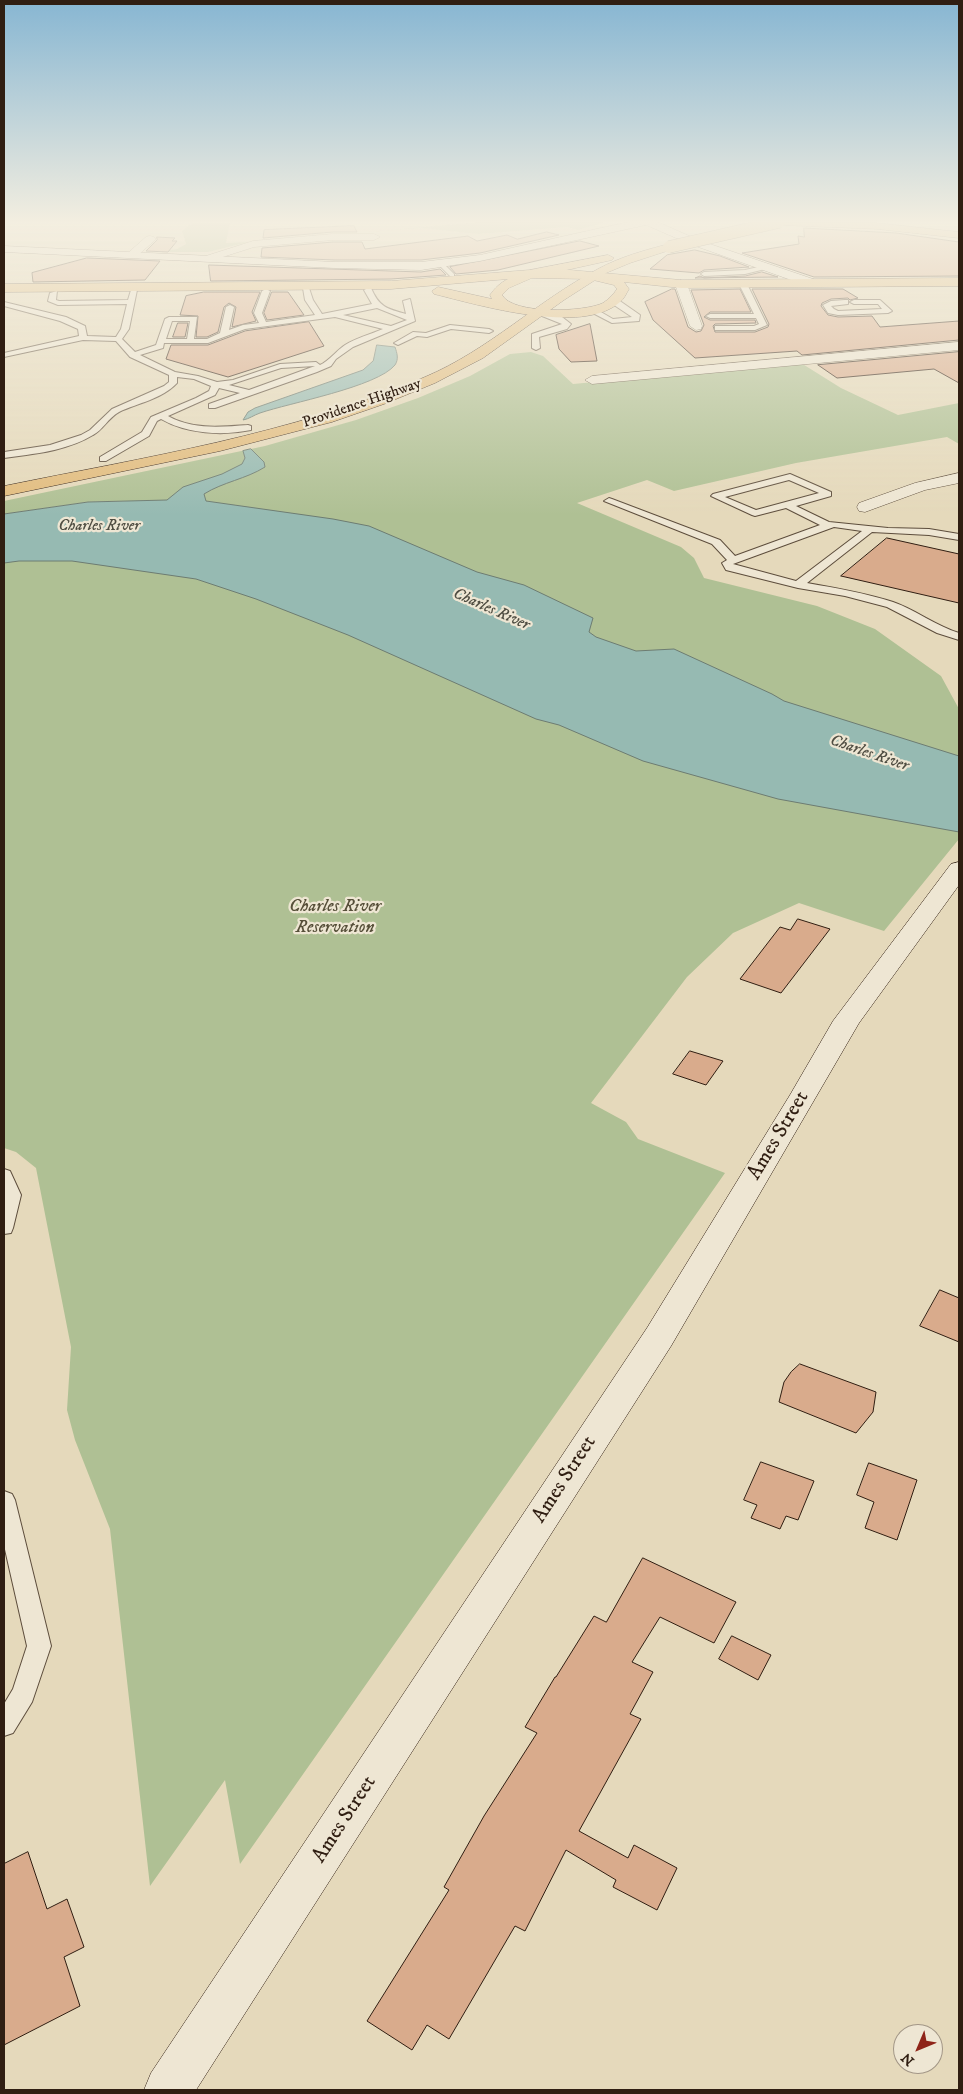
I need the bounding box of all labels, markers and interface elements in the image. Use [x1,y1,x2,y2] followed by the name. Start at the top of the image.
[300,375,424,433] street label: Providence Highway
[58,517,140,537] water label: Charles River
[450,585,532,635] water label: Charles River
[827,732,911,776] water label: Charles River
[289,896,381,939] park label: Charles River Reservation
[743,1087,815,1185] street label: Ames Street
[527,1432,603,1528] street label: Ames Street
[307,1772,383,1868] street label: Ames Street
[893,2024,943,2074] north arrow
[898,2048,919,2069] text: N

